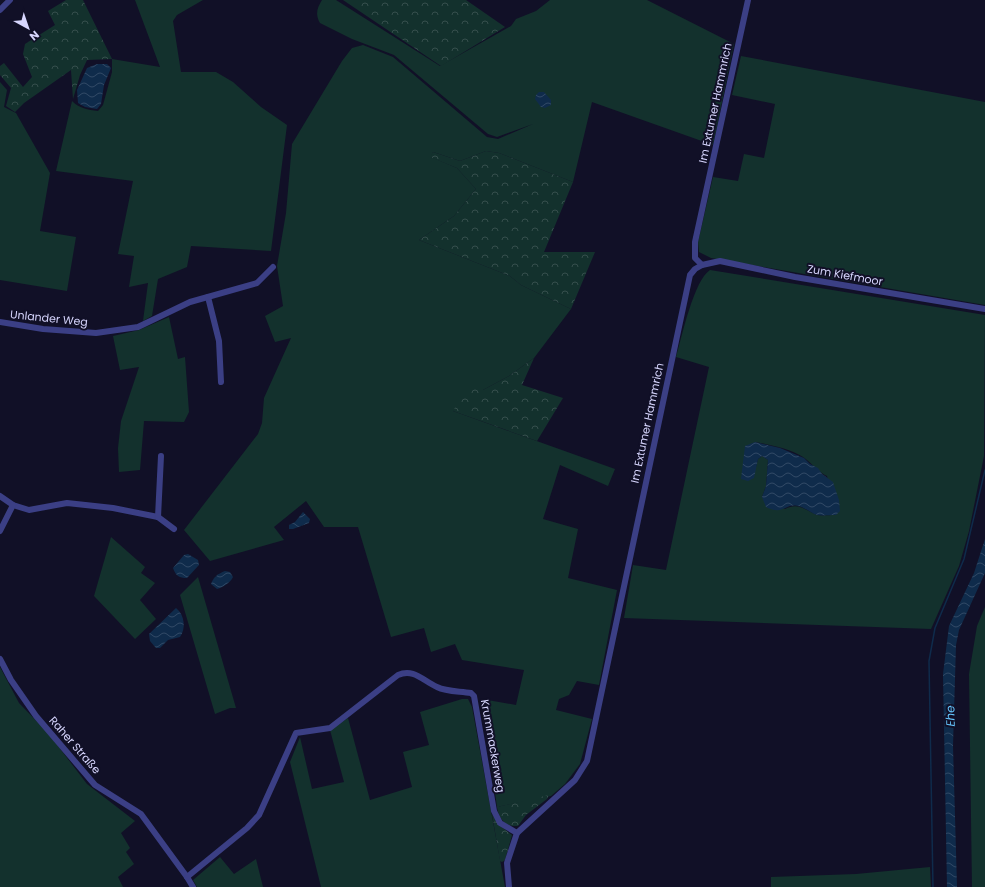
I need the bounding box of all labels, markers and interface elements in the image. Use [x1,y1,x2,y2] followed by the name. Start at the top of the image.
[8,8,48,48] north arrow
[26,27,43,44] text: N
[694,41,736,165] street label: Im Extumer Hammrich
[806,260,884,290] street label: Zum Kiefmoor
[9,306,89,330] street label: Unlander Weg
[626,361,668,485] street label: Im Extumer Hammrich
[477,698,509,794] street label: Krummackerweg
[941,705,959,727] water label: Ehe
[46,713,105,777] street label: Raher Straße

